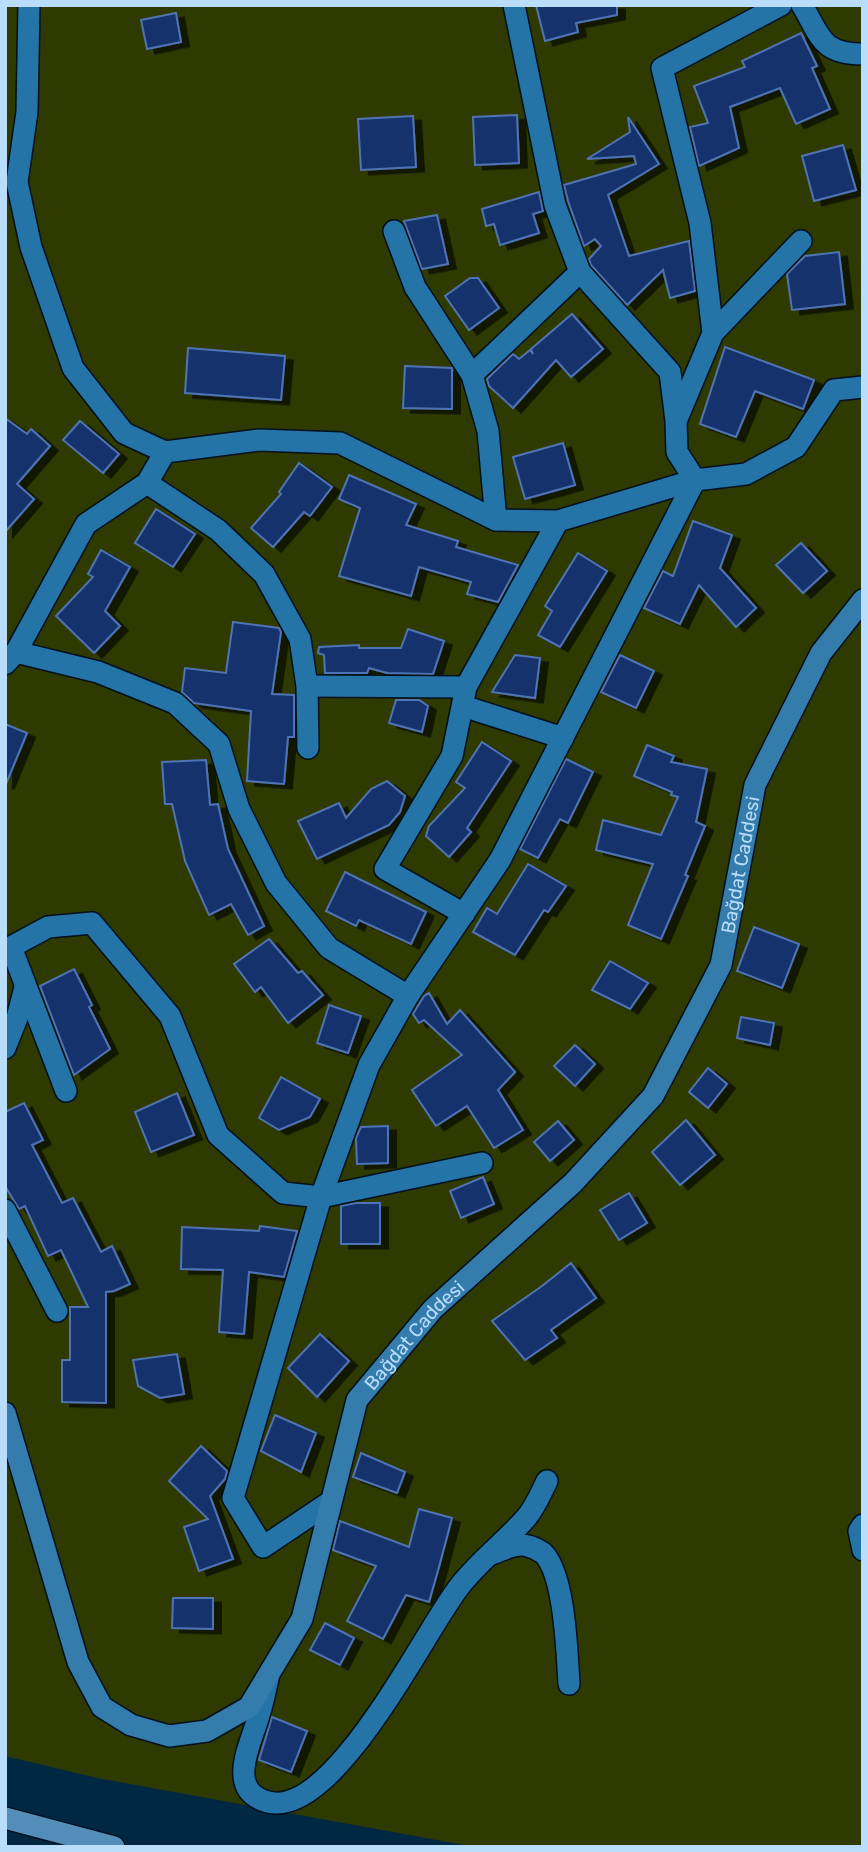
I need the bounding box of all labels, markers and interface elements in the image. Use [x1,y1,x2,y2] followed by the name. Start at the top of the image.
[716,794,764,935] street label: Bağdat Caddesi
[359,1275,469,1394] street label: Bağdat Caddesi

